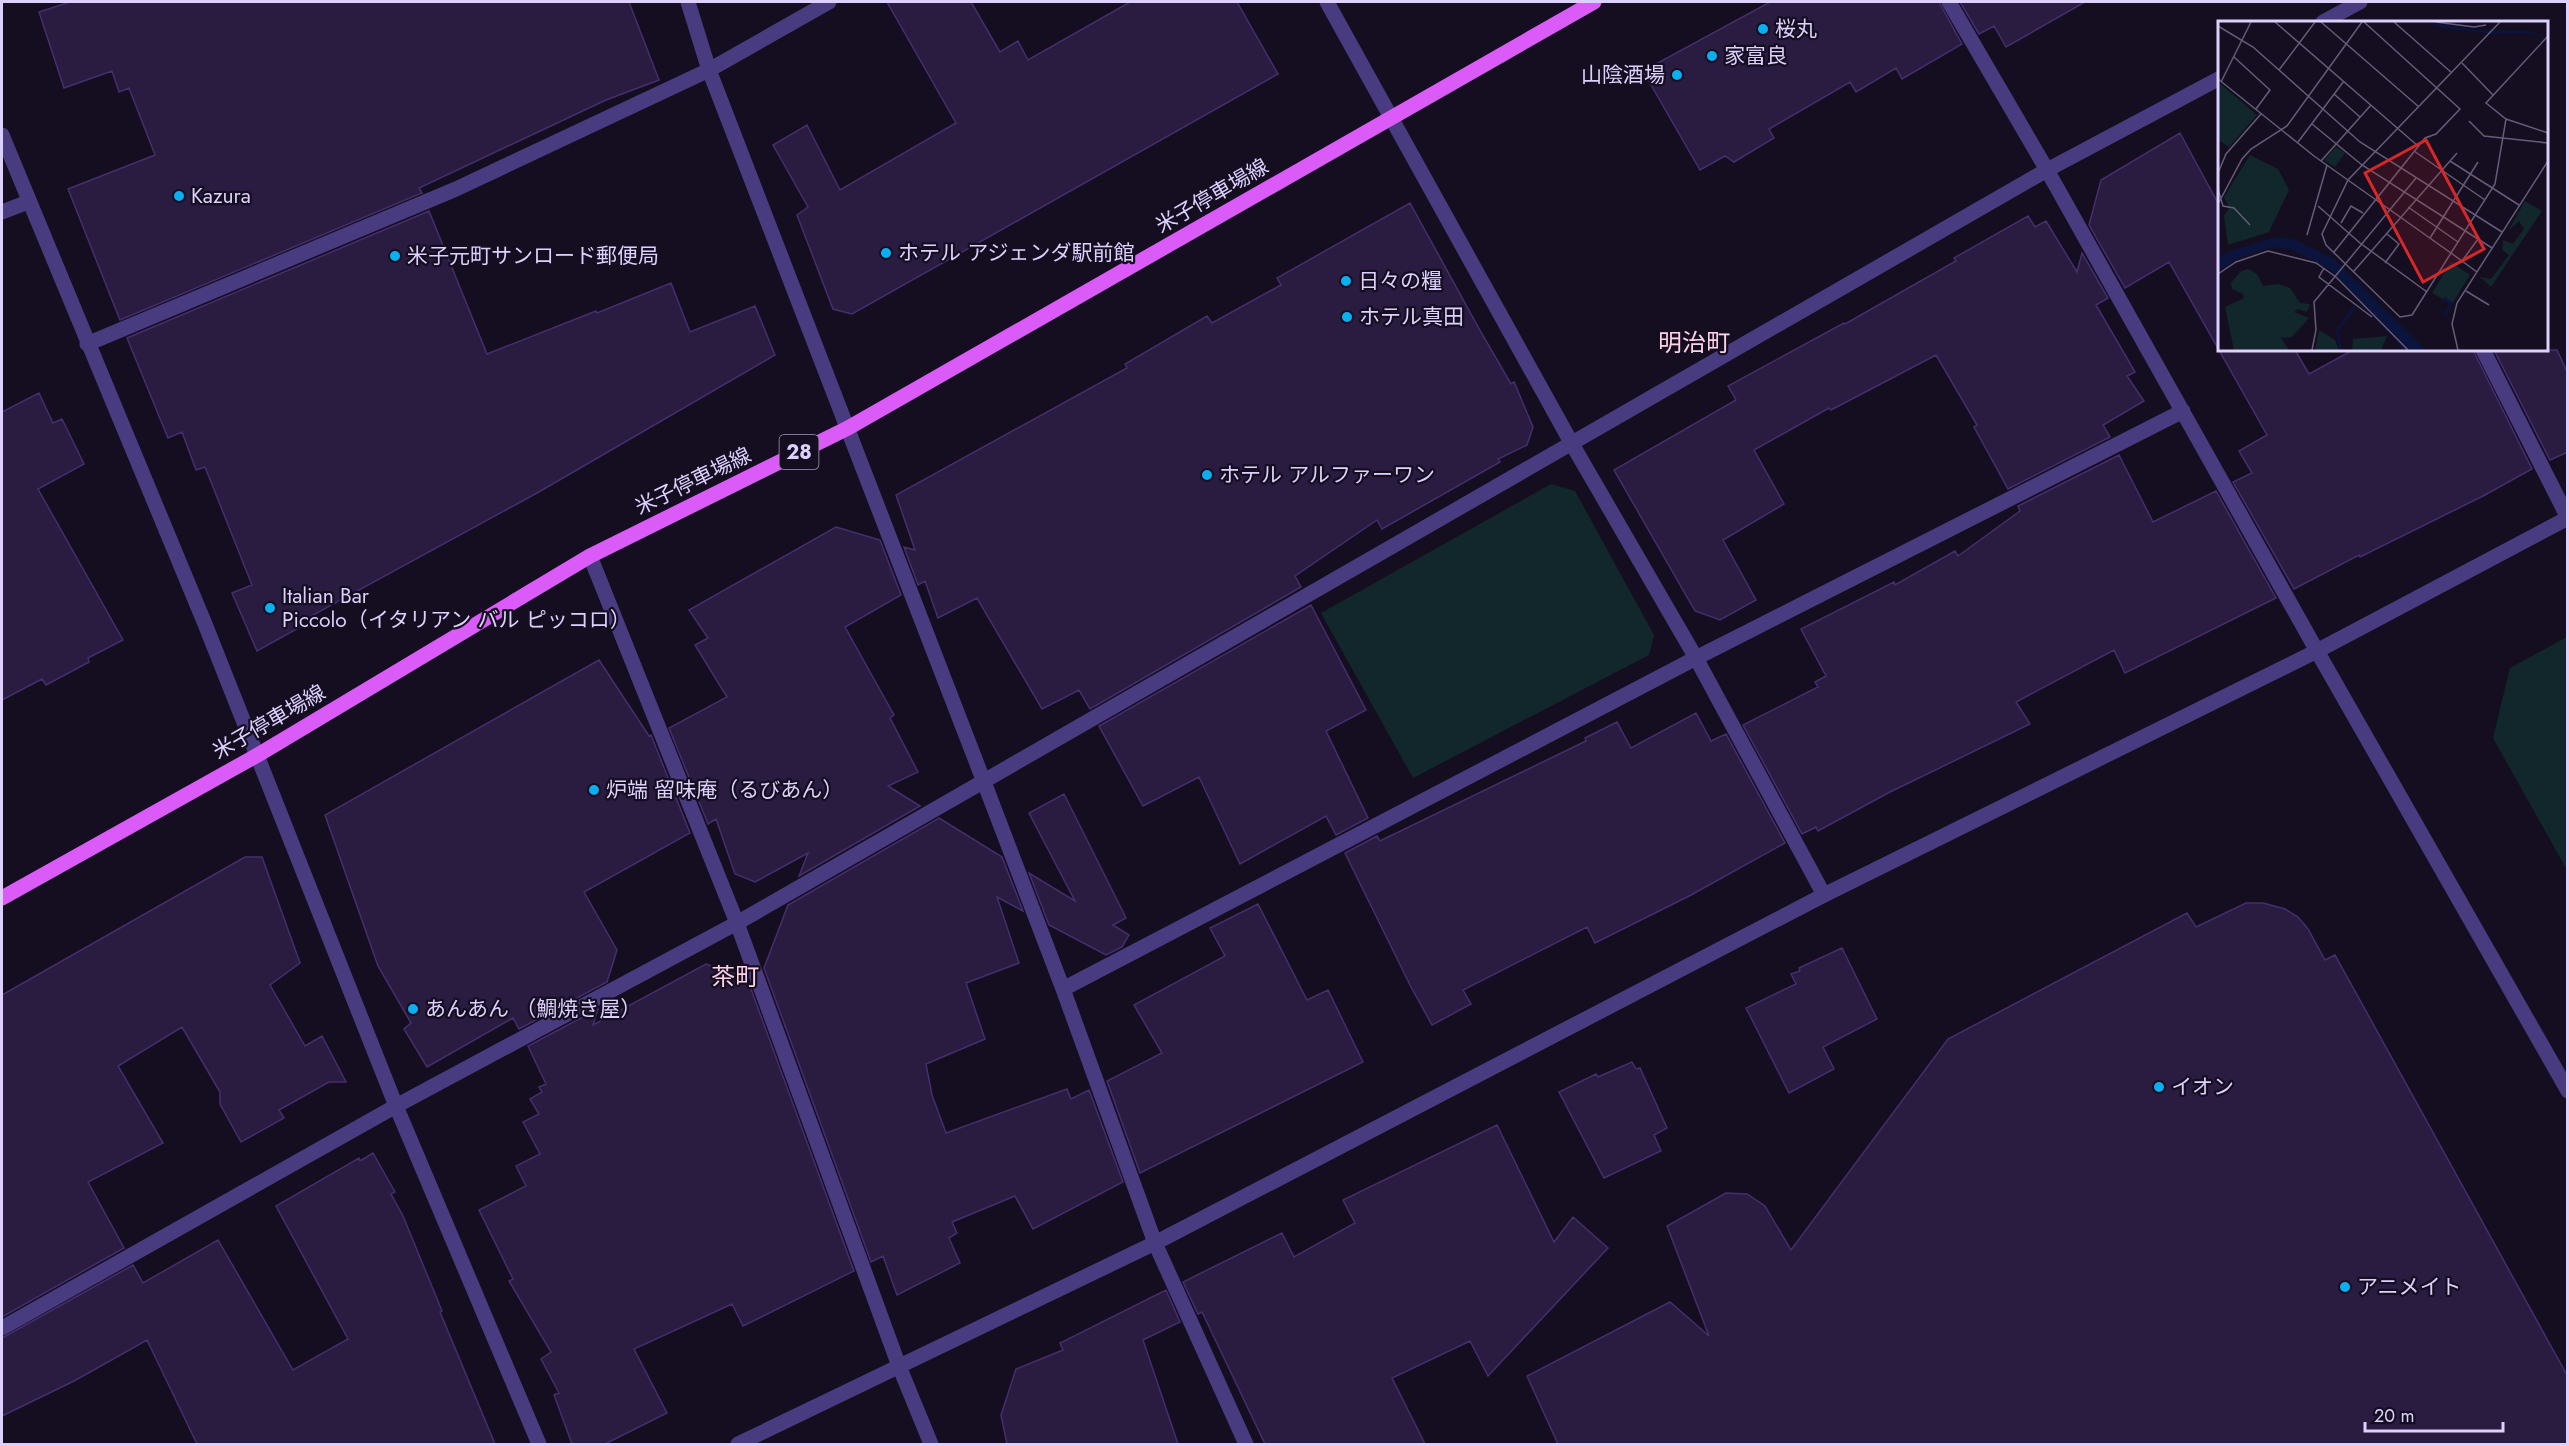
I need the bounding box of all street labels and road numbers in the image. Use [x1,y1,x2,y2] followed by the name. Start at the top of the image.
[1150,152,1274,240] street label: 米子停車場線
[780,435,818,469] road number: 28
[630,440,756,522] street label: 米子停車場線
[207,678,331,766] street label: 米子停車場線

